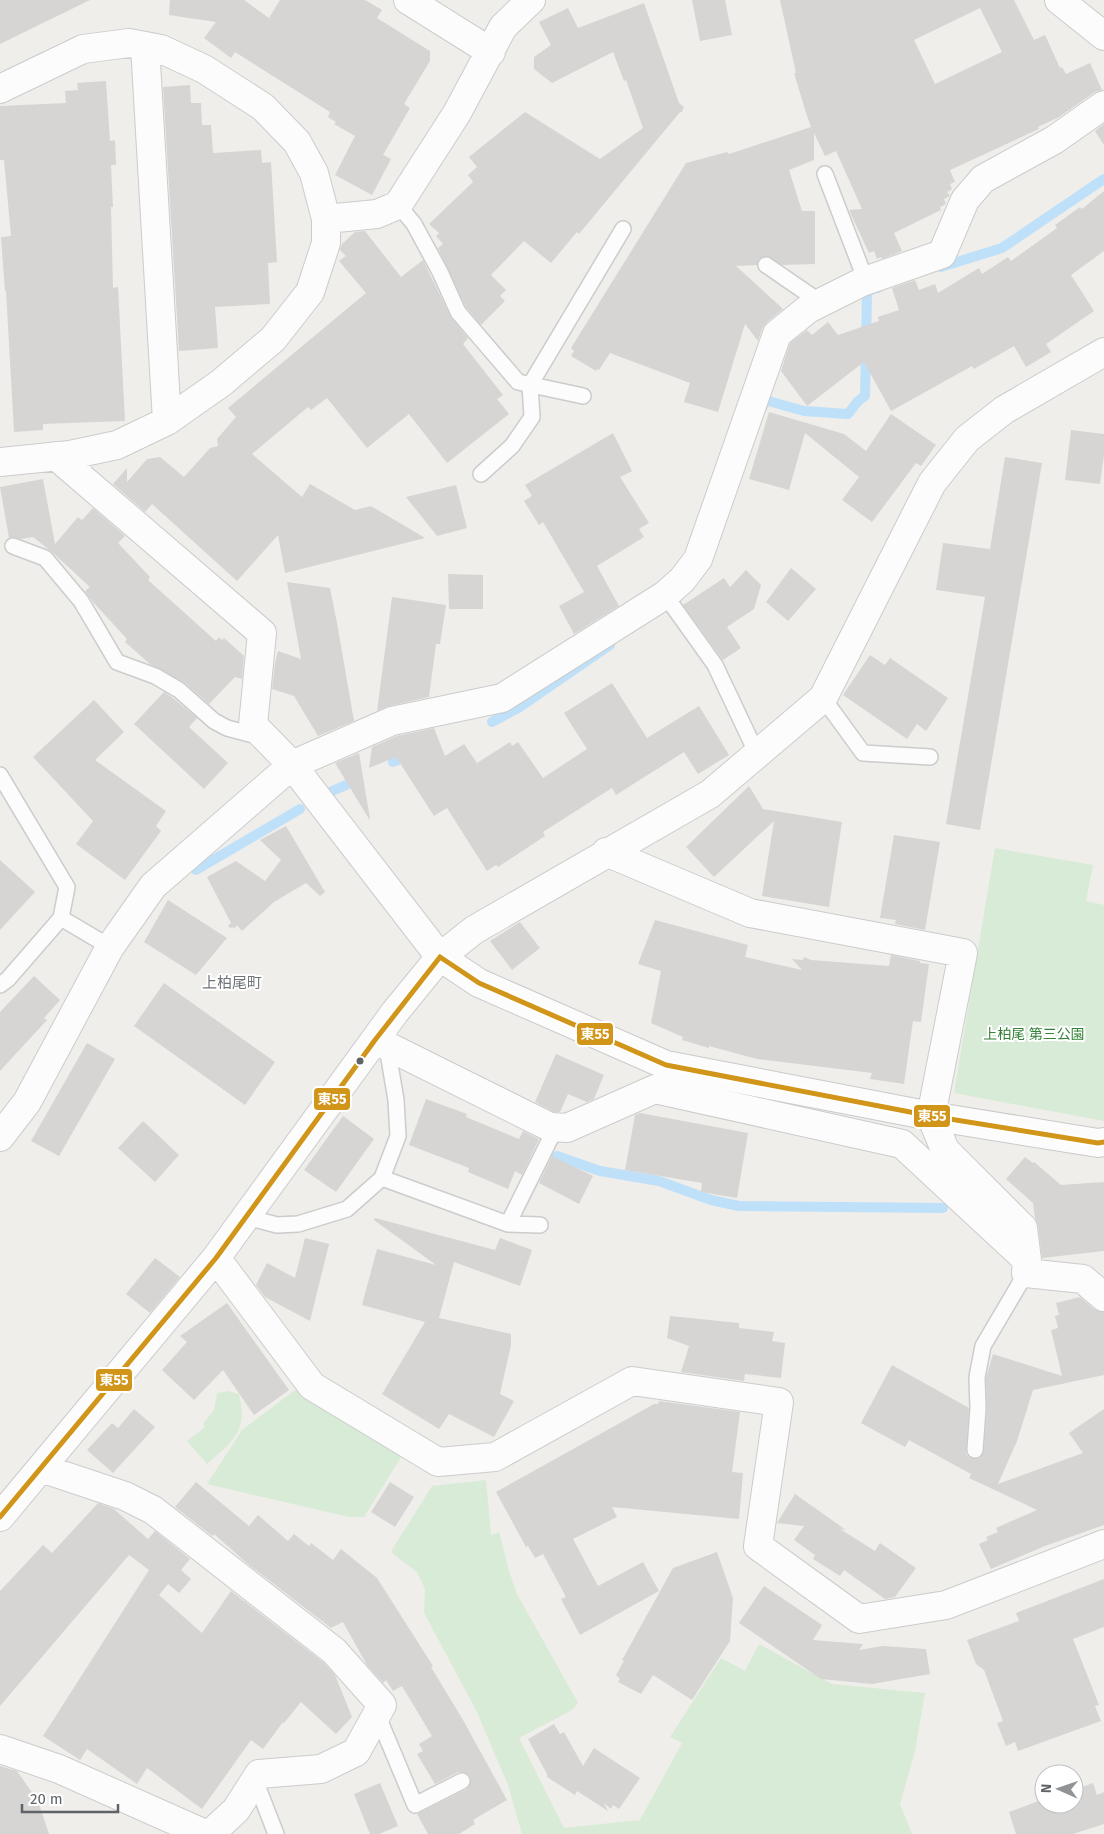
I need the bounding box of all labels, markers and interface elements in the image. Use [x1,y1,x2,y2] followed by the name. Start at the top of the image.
[202,974,262,992] district label: 上柏尾町
[576,1022,614,1046] line badge: 東55
[581,1026,610,1043] text: 東55
[983,1026,1085,1043] park label: 上柏尾 第三公園
[355,1056,365,1066] unlabelled marker
[313,1087,351,1111] line badge: 東55
[318,1091,347,1108] text: 東55
[913,1104,951,1128] line badge: 東55
[918,1108,947,1125] text: 東55
[95,1368,133,1392] line badge: 東55
[100,1372,129,1389] text: 東55
[1034,1764,1084,1814] north arrow
[22,1782,119,1814] scale bar
[1038,1784,1055,1794] text: N
[30,1790,63,1808] text: 20 m

